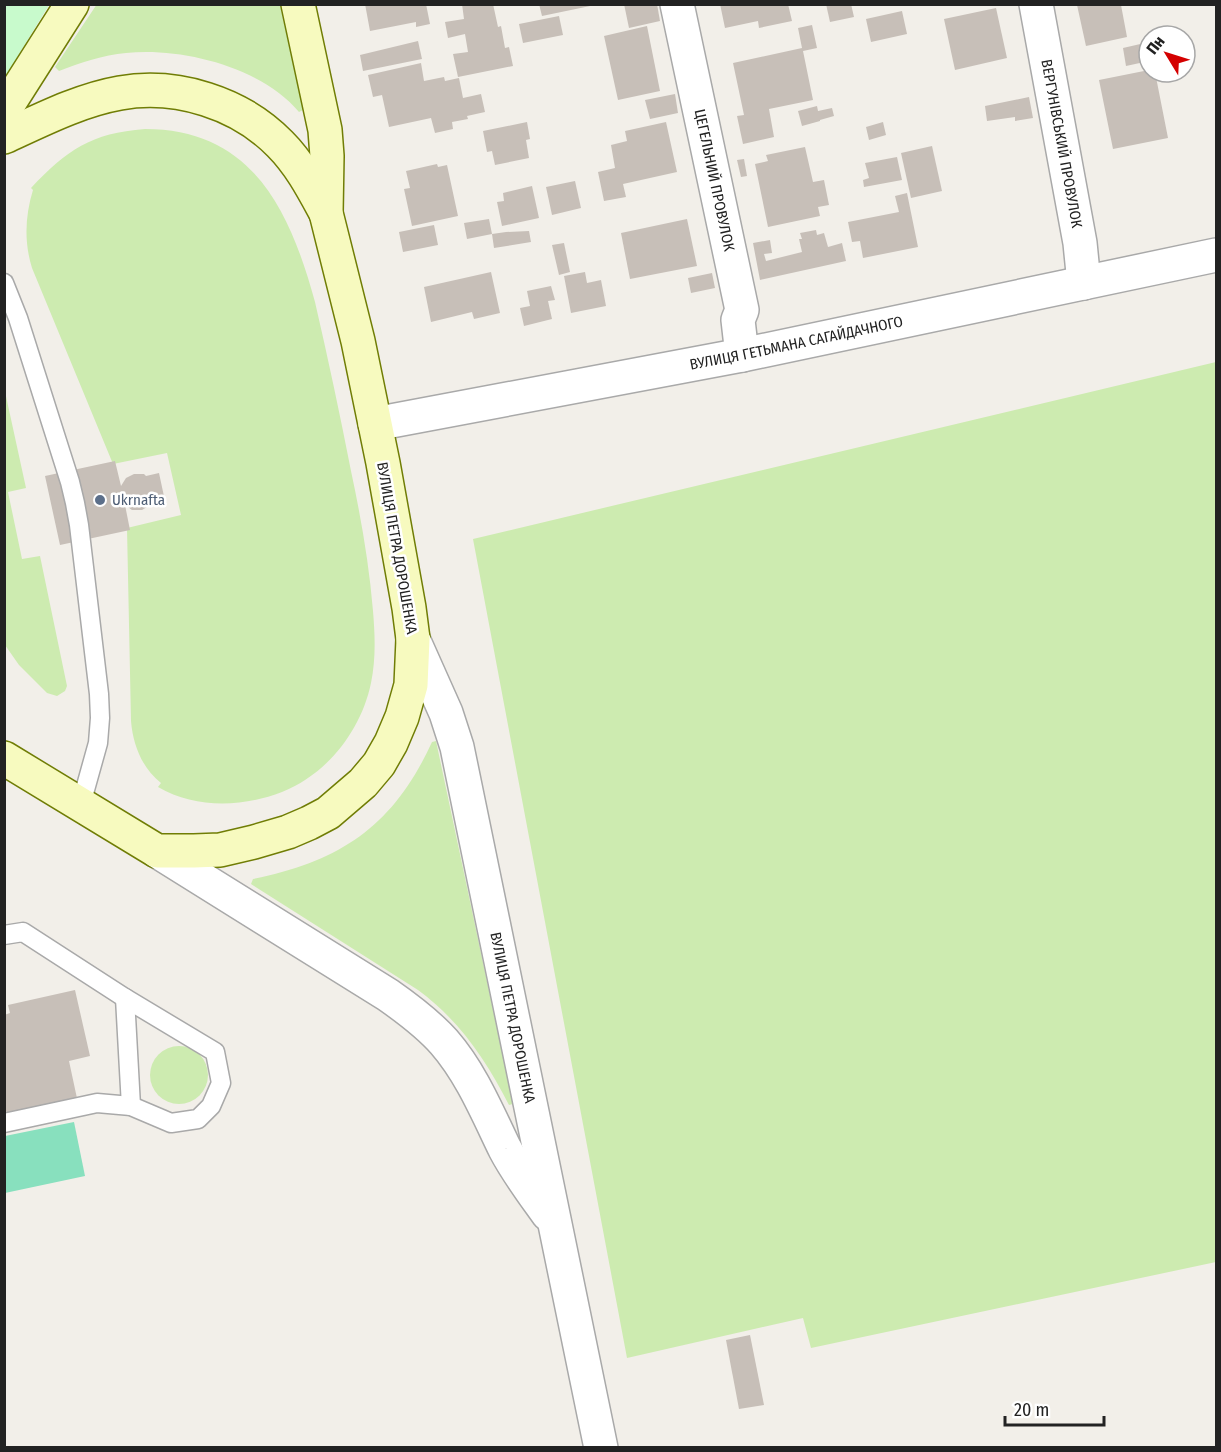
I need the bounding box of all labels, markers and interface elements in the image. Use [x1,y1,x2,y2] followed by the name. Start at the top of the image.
[1137,24,1197,84] north arrow
[1143,32,1169,58] text: Пн
[1037,58,1086,229] street label: ВЕРГУНІВСЬКИЙ ПРОВУЛОК
[691,107,738,253] street label: ЦЕГЕЛЬНИЙ ПРОВУЛОК
[688,312,905,374] street label: ВУЛИЦЯ ГЕТЬМАНА САГАЙДАЧНОГО
[373,461,421,636] street label: ВУЛИЦЯ ПЕТРА ДОРОШЕНКА
[112,491,165,509] place label: Ukrnafta
[93,493,107,507] marker: Ukrnafta
[486,930,539,1105] street label: ВУЛИЦЯ ПЕТРА ДОРОШЕНКА
[1005,1389,1104,1427] scale bar
[1014,1399,1049,1421] text: 20 m

